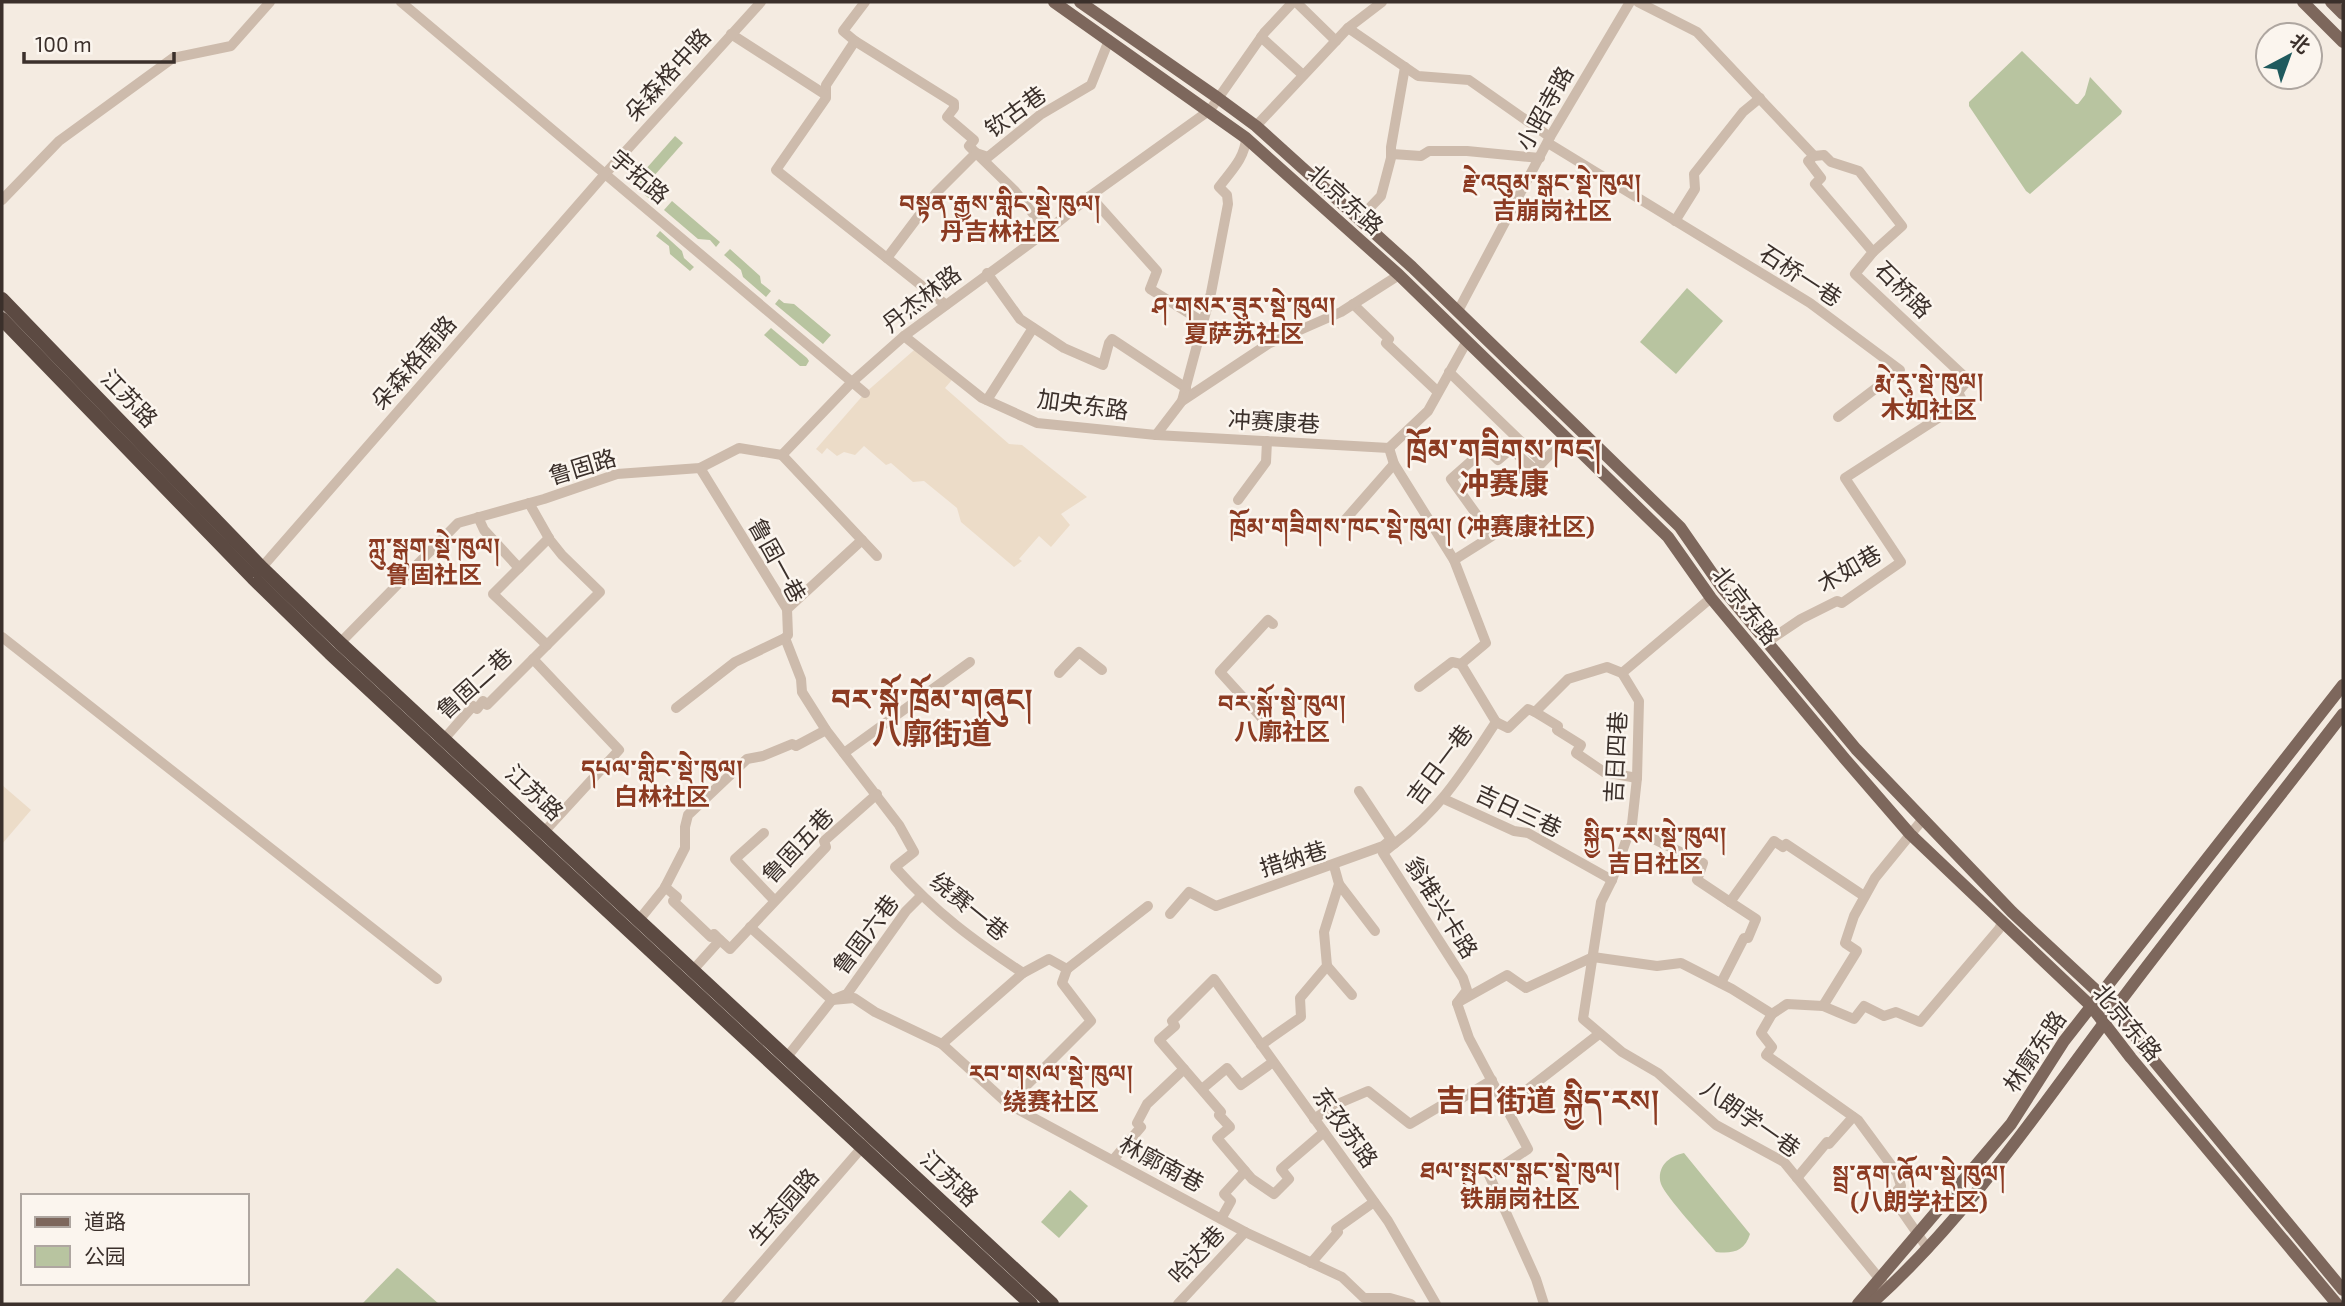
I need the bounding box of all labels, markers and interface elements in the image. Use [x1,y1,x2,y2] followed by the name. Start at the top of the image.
[24,21,175,65] scale bar
[2254,21,2324,91] north arrow
[618,22,716,126] street label: 朵森格中路
[2286,28,2315,58] text: 北
[35,31,92,56] text: 100 m
[1509,61,1579,155] street label: 小昭寺路
[979,79,1051,143] street label: 钦古巷
[605,143,675,209] street label: 宇拓路
[1302,158,1390,240] street label: 北京东路
[1463,164,1641,224] district label: རྗེ་འབུམ་སྒང་སྡེ་ཁུལ། 吉崩岗社区
[899,185,1101,245] district label: བསྟན་རྒྱས་གླིང་སྡེ་ཁུལ། 丹吉林社区
[1755,238,1847,312] street label: 石桥一巷
[1870,255,1938,323] street label: 石桥路
[876,259,966,337] street label: 丹杰林路
[1151,287,1336,347] district label: ཤ་གསར་ཟུར་སྡེ་ཁུལ། 夏萨苏社区
[365,309,461,415] street label: 朵森格南路
[96,363,164,433] street label: 江苏路
[1874,363,1984,423] district label: རྨེ་རུ་སྡེ་ཁུལ། 木如社区
[1035,384,1131,424] street label: 加央东路
[1227,405,1321,437] street label: 冲赛康巷
[1406,426,1602,500] district label: ཁྲོམ་གཟིགས་ཁང། 冲赛康
[545,443,619,489] street label: 鲁固路
[1229,508,1595,547] district label: ཁྲོམ་གཟིགས་ཁང་སྡེ་ཁུལ། (冲赛康社区)
[743,513,813,607] street label: 鲁固一巷
[368,528,500,588] district label: ཀླུ་སྒུག་སྡེ་ཁུལ། 鲁固社区
[1812,539,1886,597] street label: 木如巷
[1707,560,1785,650] street label: 北京东路
[430,642,518,724] street label: 鲁固二巷
[831,673,1033,750] district label: བར་སྐོ་ཁྲོམ་གཞུང། 八廓街道
[1218,683,1346,745] district label: བར་སྐོ་སྡེ་ཁུལ། 八廓社区
[1599,710,1631,804] street label: 吉日四巷
[1400,719,1478,809] street label: 吉日一巷
[581,750,743,810] district label: དཔལ་གླིང་སྡེ་ཁུལ། 白林社区
[500,758,570,826] street label: 江苏路
[1471,778,1567,842] street label: 吉日三巷
[755,802,839,888] street label: 鲁固五巷
[1583,817,1727,877] district label: སྐྱིད་རས་སྡེ་ཁུལ། 吉日社区
[1256,835,1330,881] street label: 措纳巷
[1400,851,1484,963] street label: 翁堆兴卡路
[925,866,1015,946] street label: 绕赛一巷
[826,889,904,979] street label: 鲁固六巷
[2088,978,2168,1066] street label: 北京东路
[1997,1005,2071,1097] street label: 林廓东路
[969,1055,1133,1115] district label: རབ་གསལ་སྡེ་ཁུལ། 绕赛社区
[1696,1074,1806,1162] street label: 八朗学一巷
[1436,1078,1660,1130] district label: 吉日街道 སྐྱིད་རས།
[1308,1082,1384,1172] street label: 东孜苏路
[1115,1129,1209,1197] street label: 林廓南巷
[915,1144,985,1212] street label: 江苏路
[1420,1152,1620,1212] district label: ཐལ་སྤུངས་སྒང་སྡེ་ཁུལ། 铁崩岗社区
[1832,1155,2006,1215] district label: སྦྲ་ནག་ཞོལ་སྡེ་ཁུལ། (八朗学社区)
[742,1162,824,1250] street label: 生态园路
[21,1194,248,1285] legend
[84,1208,126,1233] text: 道路
[1162,1219,1230,1289] street label: 哈达巷
[84,1243,126,1268] text: 公园

